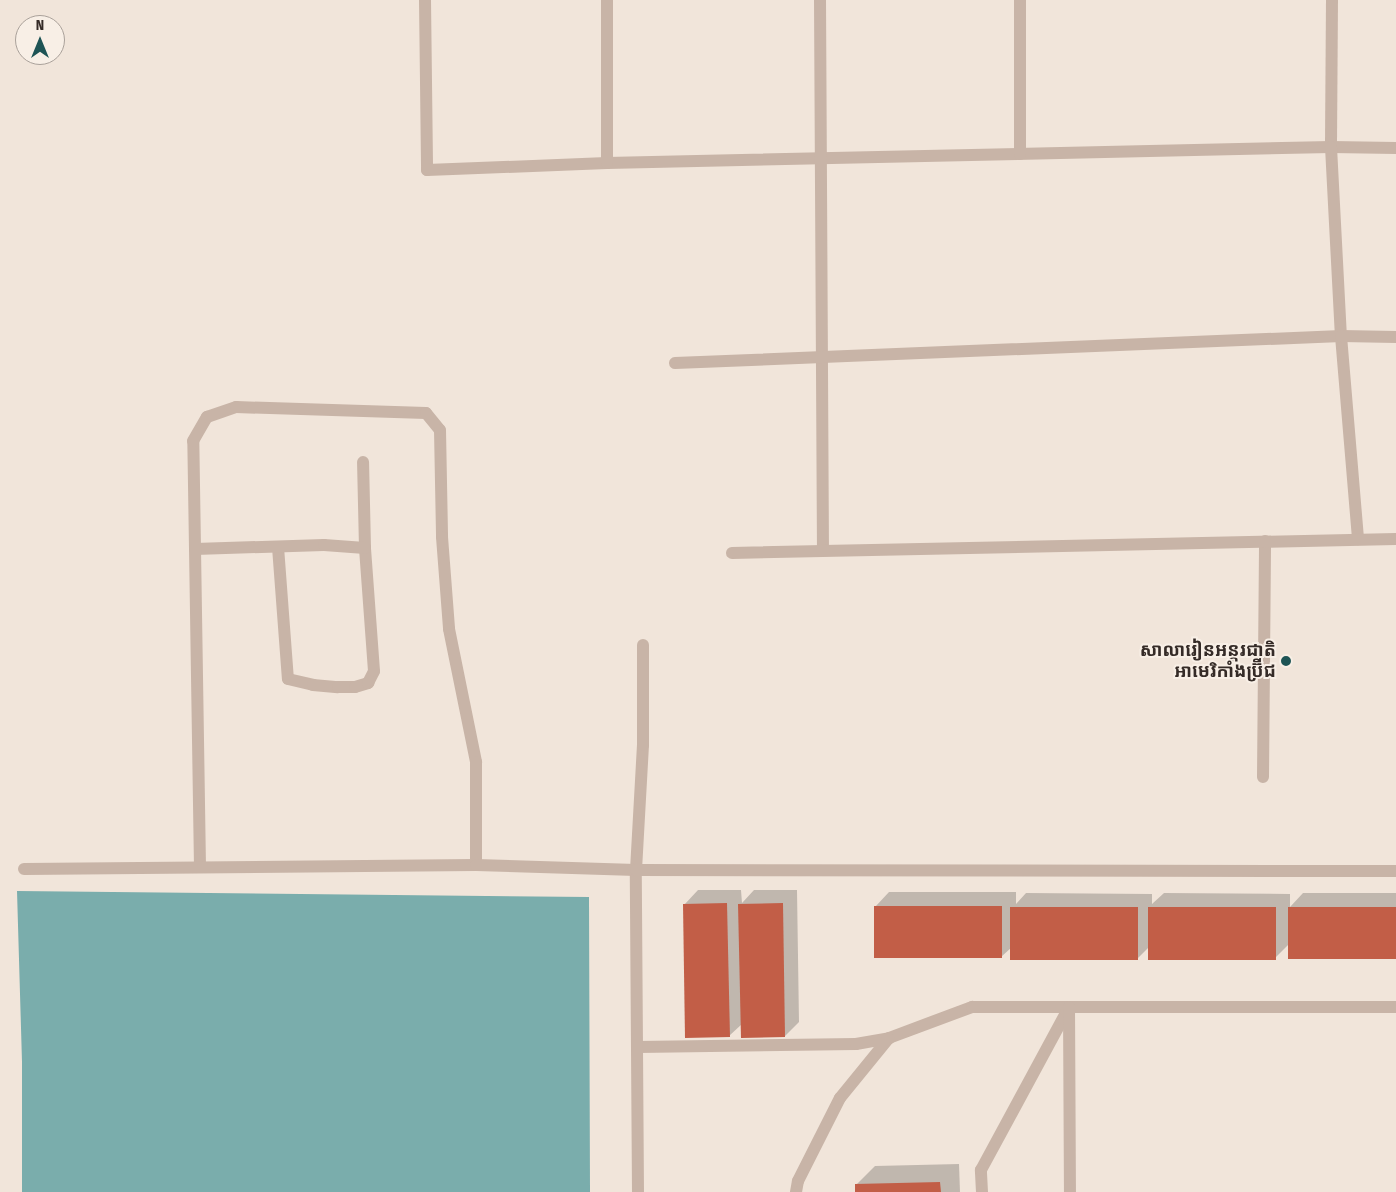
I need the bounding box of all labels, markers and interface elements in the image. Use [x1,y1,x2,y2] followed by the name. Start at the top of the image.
[15,15,65,65] north arrow
[36,17,44,34] text: N
[1140,640,1276,682] place label: សាលារៀនអន្តរជាតិ អាមេរិកាំងប្រ៊ីជ
[1280,655,1292,667] marker: សាលារៀនអន្តរជាតិ អាមេរិកាំងប្រ៊ីជ

